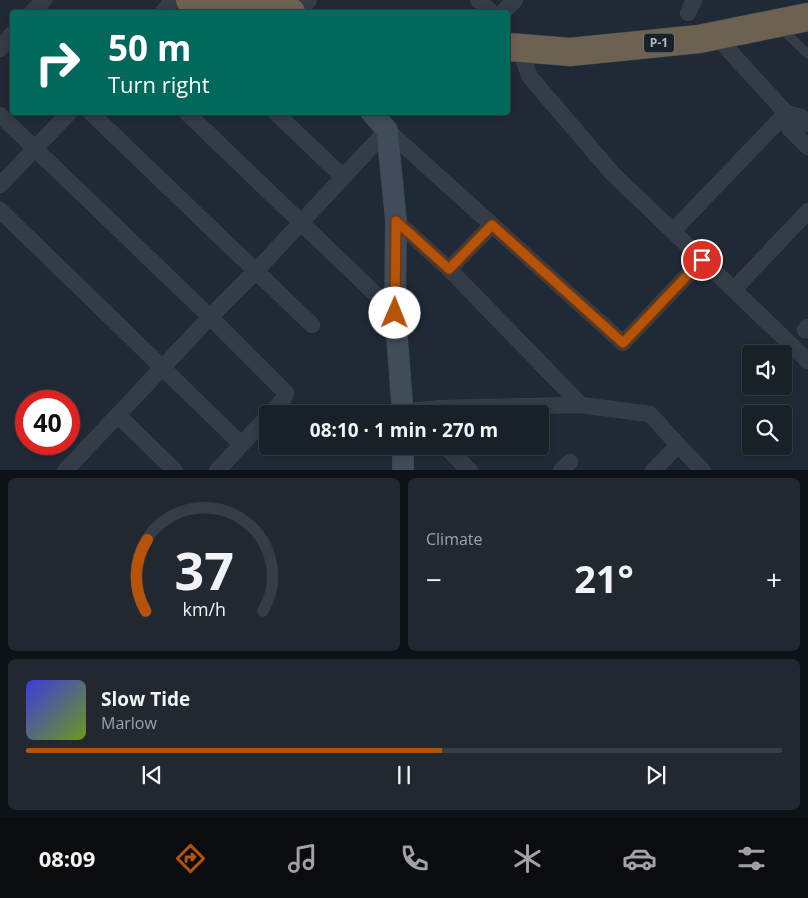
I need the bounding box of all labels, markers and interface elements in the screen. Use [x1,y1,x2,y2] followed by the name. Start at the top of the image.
[108,24,191,71] text: 50 m
[25,30,90,95] icon: right
[644,34,674,52] road number: P-1
[108,69,210,99] text: Turn right
[681,239,723,281] pin
[688,246,716,274] icon: arrive
[368,286,420,338] position arrow
[742,345,792,455] map controls
[742,345,792,395] button: sound
[15,390,80,455] speed limit sign: 40
[742,405,792,455] button: search
[310,417,498,443] text: 08:10 · 1 min · 270 m
[426,528,483,550] text: Climate
[174,534,234,605] text: 37
[574,552,634,604] text: 21°
[426,560,442,598] text: −
[766,560,782,598] text: +
[182,597,226,621] text: km/h
[101,686,190,712] text: Slow Tide
[101,712,157,734] text: Marlow
[138,761,166,789] icon: previous
[390,761,418,789] icon: pause
[642,761,670,789] icon: next
[173,841,208,876] icon: directions
[285,841,320,876] icon: music
[397,841,432,876] icon: phone
[510,841,545,876] icon: climate
[622,841,657,876] icon: car
[734,841,769,876] icon: filters
[39,843,95,873] text: 08:09

